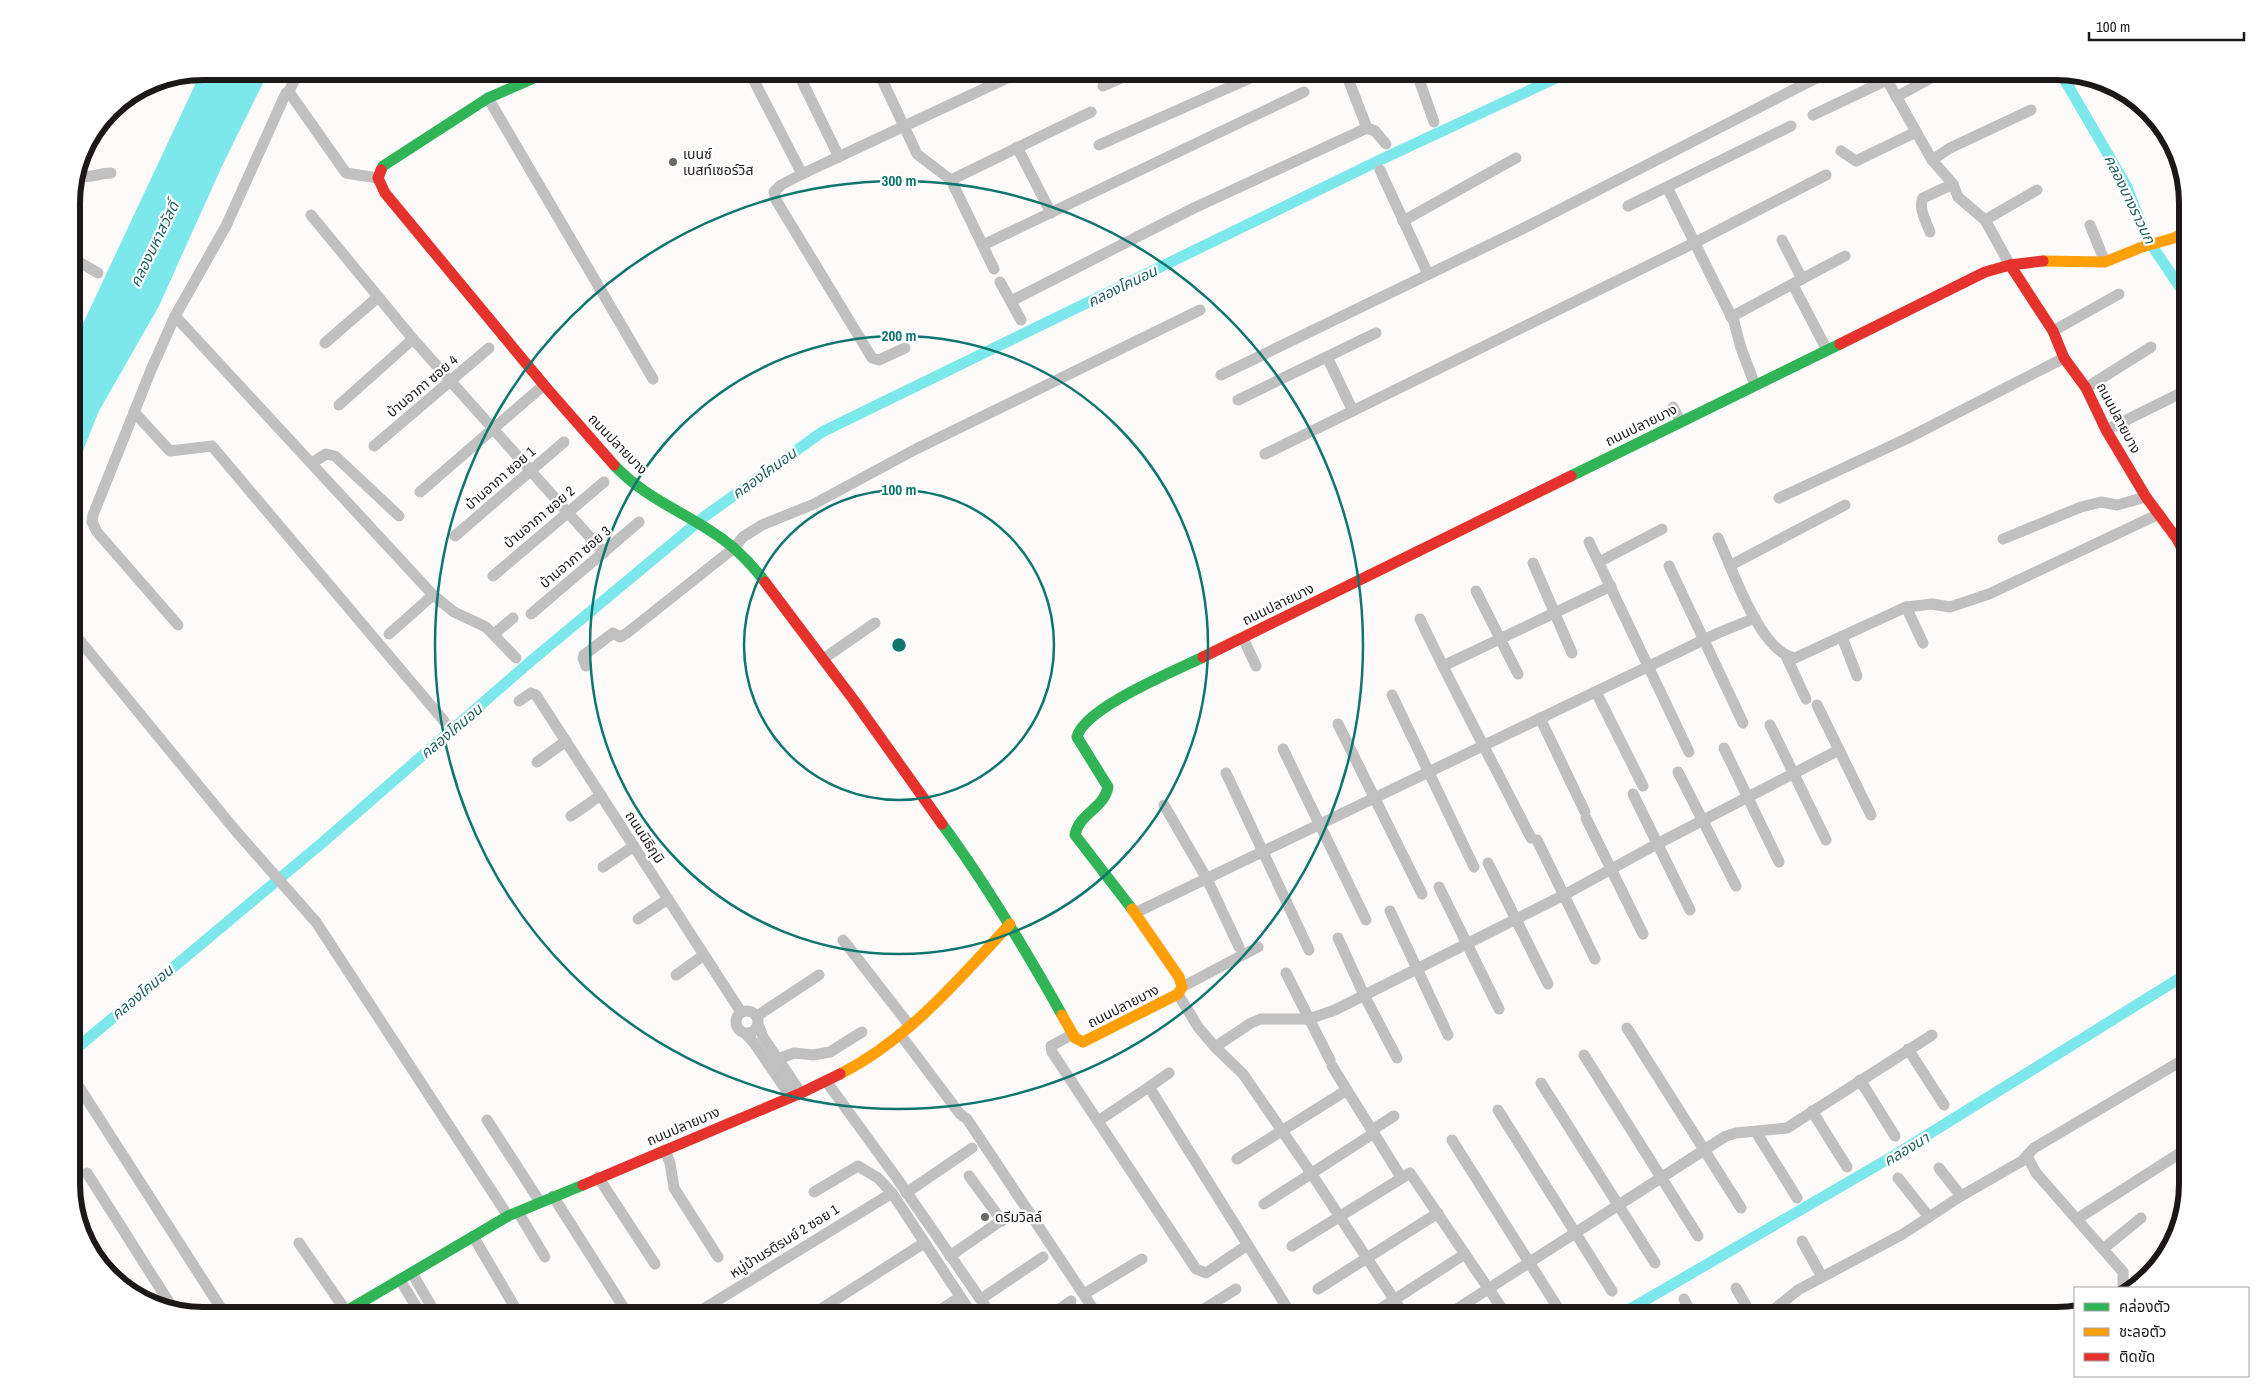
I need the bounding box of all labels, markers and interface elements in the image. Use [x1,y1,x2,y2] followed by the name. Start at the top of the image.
[2089,10,2244,42] scale bar
[2096,16,2130,37] text: 100 m
[683,145,753,179] place label: เบนซ์ เบสท์เซอร์วิส
[2099,151,2161,248] water label: คลองบางราวนก
[667,156,679,168] marker: เบนซ์ เบสท์เซอร์วิส
[882,170,916,191] text: 300 m
[124,194,185,290] water label: คลองมหาสวัสดิ์
[1084,260,1161,312] water label: คลองโคนอน
[882,325,916,346] text: 200 m
[383,351,462,421] street label: บ้านอาภา ซอย 4
[2093,379,2145,457] street label: ถนนปลายบาง
[1602,400,1680,450] street label: ถนนปลายบาง
[585,410,651,478] street label: ถนนปลายบาง
[461,442,539,513] street label: บ้านอาภา ซอย 1
[727,442,801,504] water label: คลองโคนอน
[882,479,916,500] text: 100 m
[500,482,578,552] street label: บ้านอาภา ซอย 2
[536,522,614,592] street label: บ้านอาภา ซอย 3
[1239,579,1317,629] street label: ถนนปลายบาง
[890,636,908,654] centre of rings
[415,698,487,763] water label: คลองโคนอน
[621,807,669,867] street label: ถนนนิธิภุมิ
[106,959,178,1024] water label: คลองโคนอน
[1084,980,1162,1032] street label: ถนนปลายบาง
[644,1103,722,1149] street label: ถนนปลายบาง
[1879,1127,1933,1171] water label: คลองนา
[726,1200,843,1282] street label: หมู่บ้านรติรมย์ 2 ซอย 1
[995,1208,1042,1226] place label: ดรีมวิลล์
[979,1211,991,1223] marker: ดรีมวิลล์
[2074,1287,2249,1377] legend
[2119,1296,2170,1317] text: คล่องตัว
[2119,1321,2166,1342] text: ชะลอตัว
[2119,1346,2155,1367] text: ติดขัด

